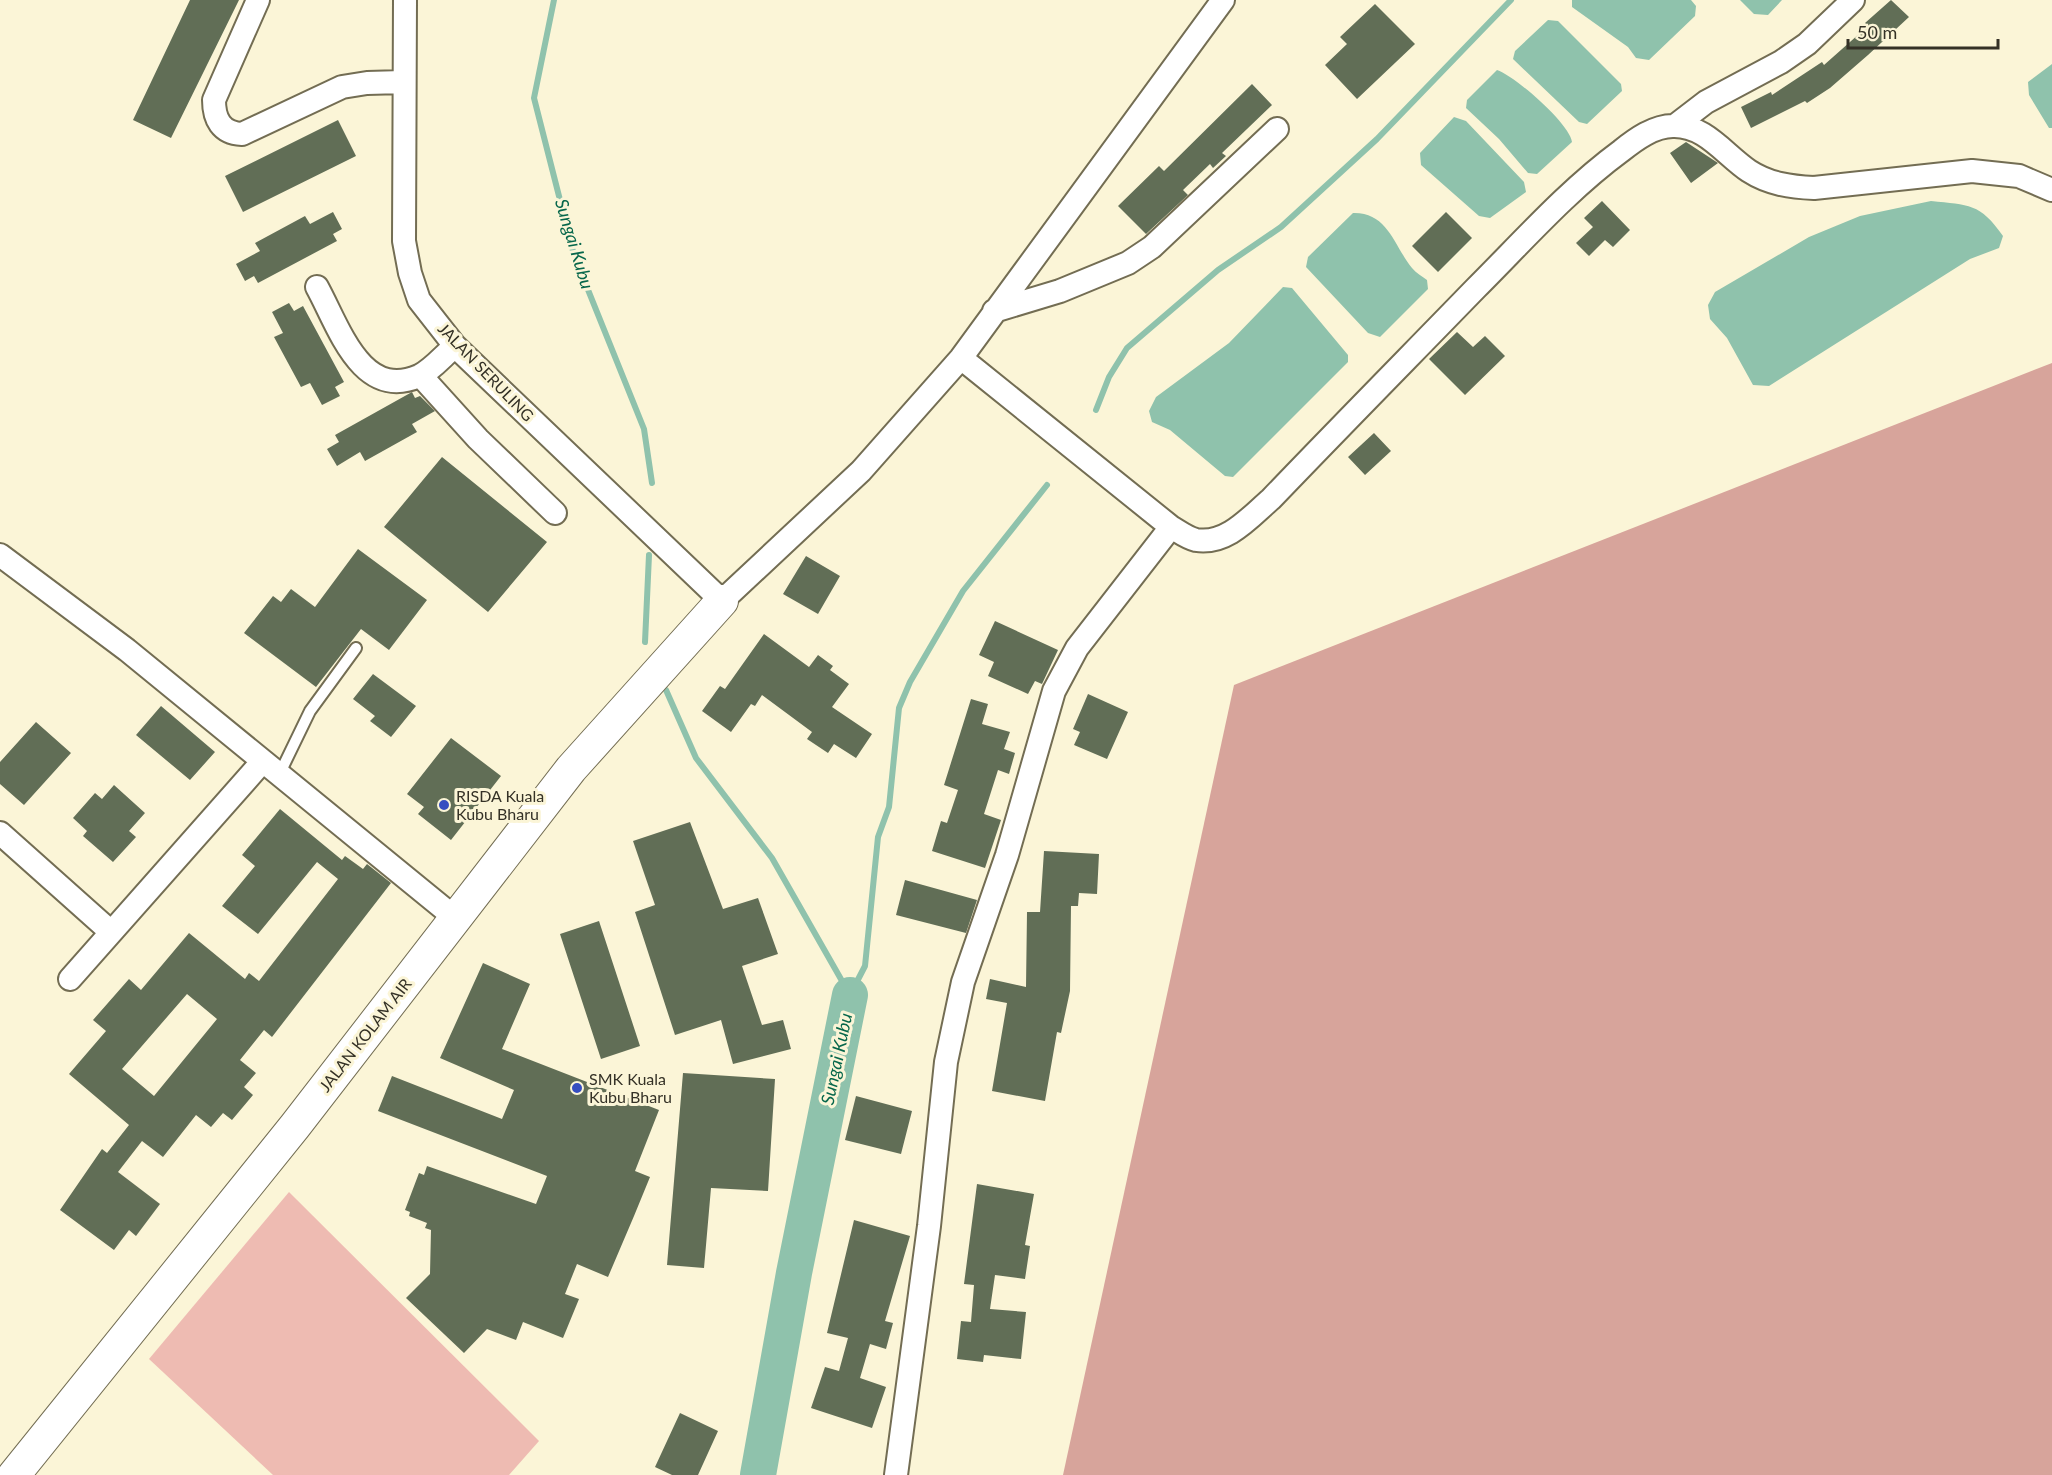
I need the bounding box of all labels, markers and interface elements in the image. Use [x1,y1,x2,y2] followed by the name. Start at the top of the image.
[1848,12,1998,50] scale bar
[1857,21,1897,43] text: 50 m
[551,196,599,292] water label: Sungai Kubu
[435,319,538,425] street label: JALAN SERULING
[456,786,544,823] place label: RISDA Kuala Kubu Bharu
[437,798,451,812] marker: RISDA Kuala Kubu Bharu
[315,974,415,1095] street label: JALAN KOLAM AIR
[816,1011,856,1107] water label: Sungai Kubu
[589,1069,672,1106] place label: SMK Kuala Kubu Bharu
[570,1081,584,1095] marker: SMK Kuala Kubu Bharu

